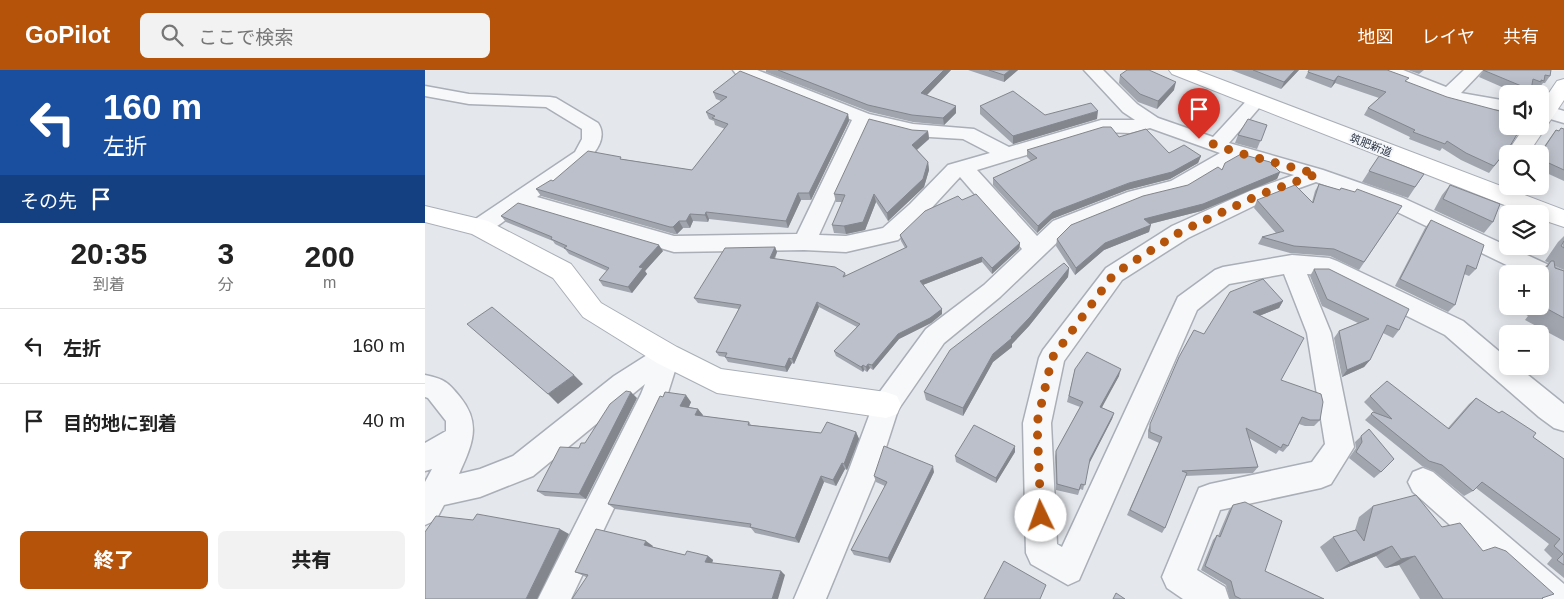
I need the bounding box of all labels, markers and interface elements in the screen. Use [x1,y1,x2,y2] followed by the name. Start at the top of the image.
[140,13,490,58] search box
[25,21,110,48] text: GoPilot
[158,21,186,49] icon: search
[198,27,293,48] text: ここで検索
[1358,27,1394,47] text: 地図
[1422,27,1475,47] text: レイヤ
[1503,27,1539,47] text: 共有
[1499,85,1549,375] map controls
[1499,85,1549,135] button: sound
[103,87,202,126] text: 160 m
[1178,88,1220,139] pin
[20,90,85,155] icon: left
[1185,95,1213,123] icon: arrive
[1348,132,1394,158] street label: 筑肥新道
[103,134,147,159] text: 左折
[1499,145,1549,195] button: search
[87,185,115,213] icon: arrive
[20,191,77,212] text: その先
[1499,205,1549,255] button: layers
[70,237,147,270] text: 20:35
[217,237,234,270] text: 3
[305,240,355,273] text: 200
[1499,265,1549,315] button: +
[323,274,336,291] text: m
[93,276,125,293] text: 到着
[218,276,234,293] text: 分
[1499,325,1549,375] button: −
[20,332,48,360] icon: left
[352,335,405,356] text: 160 m
[63,338,101,359] text: 左折
[20,407,48,435] icon: arrive
[363,410,405,431] text: 40 m
[63,413,177,434] text: 目的地に到着
[1014,489,1066,541] position arrow
[20,531,208,589] button: 終了
[218,531,405,589] button: 共有

